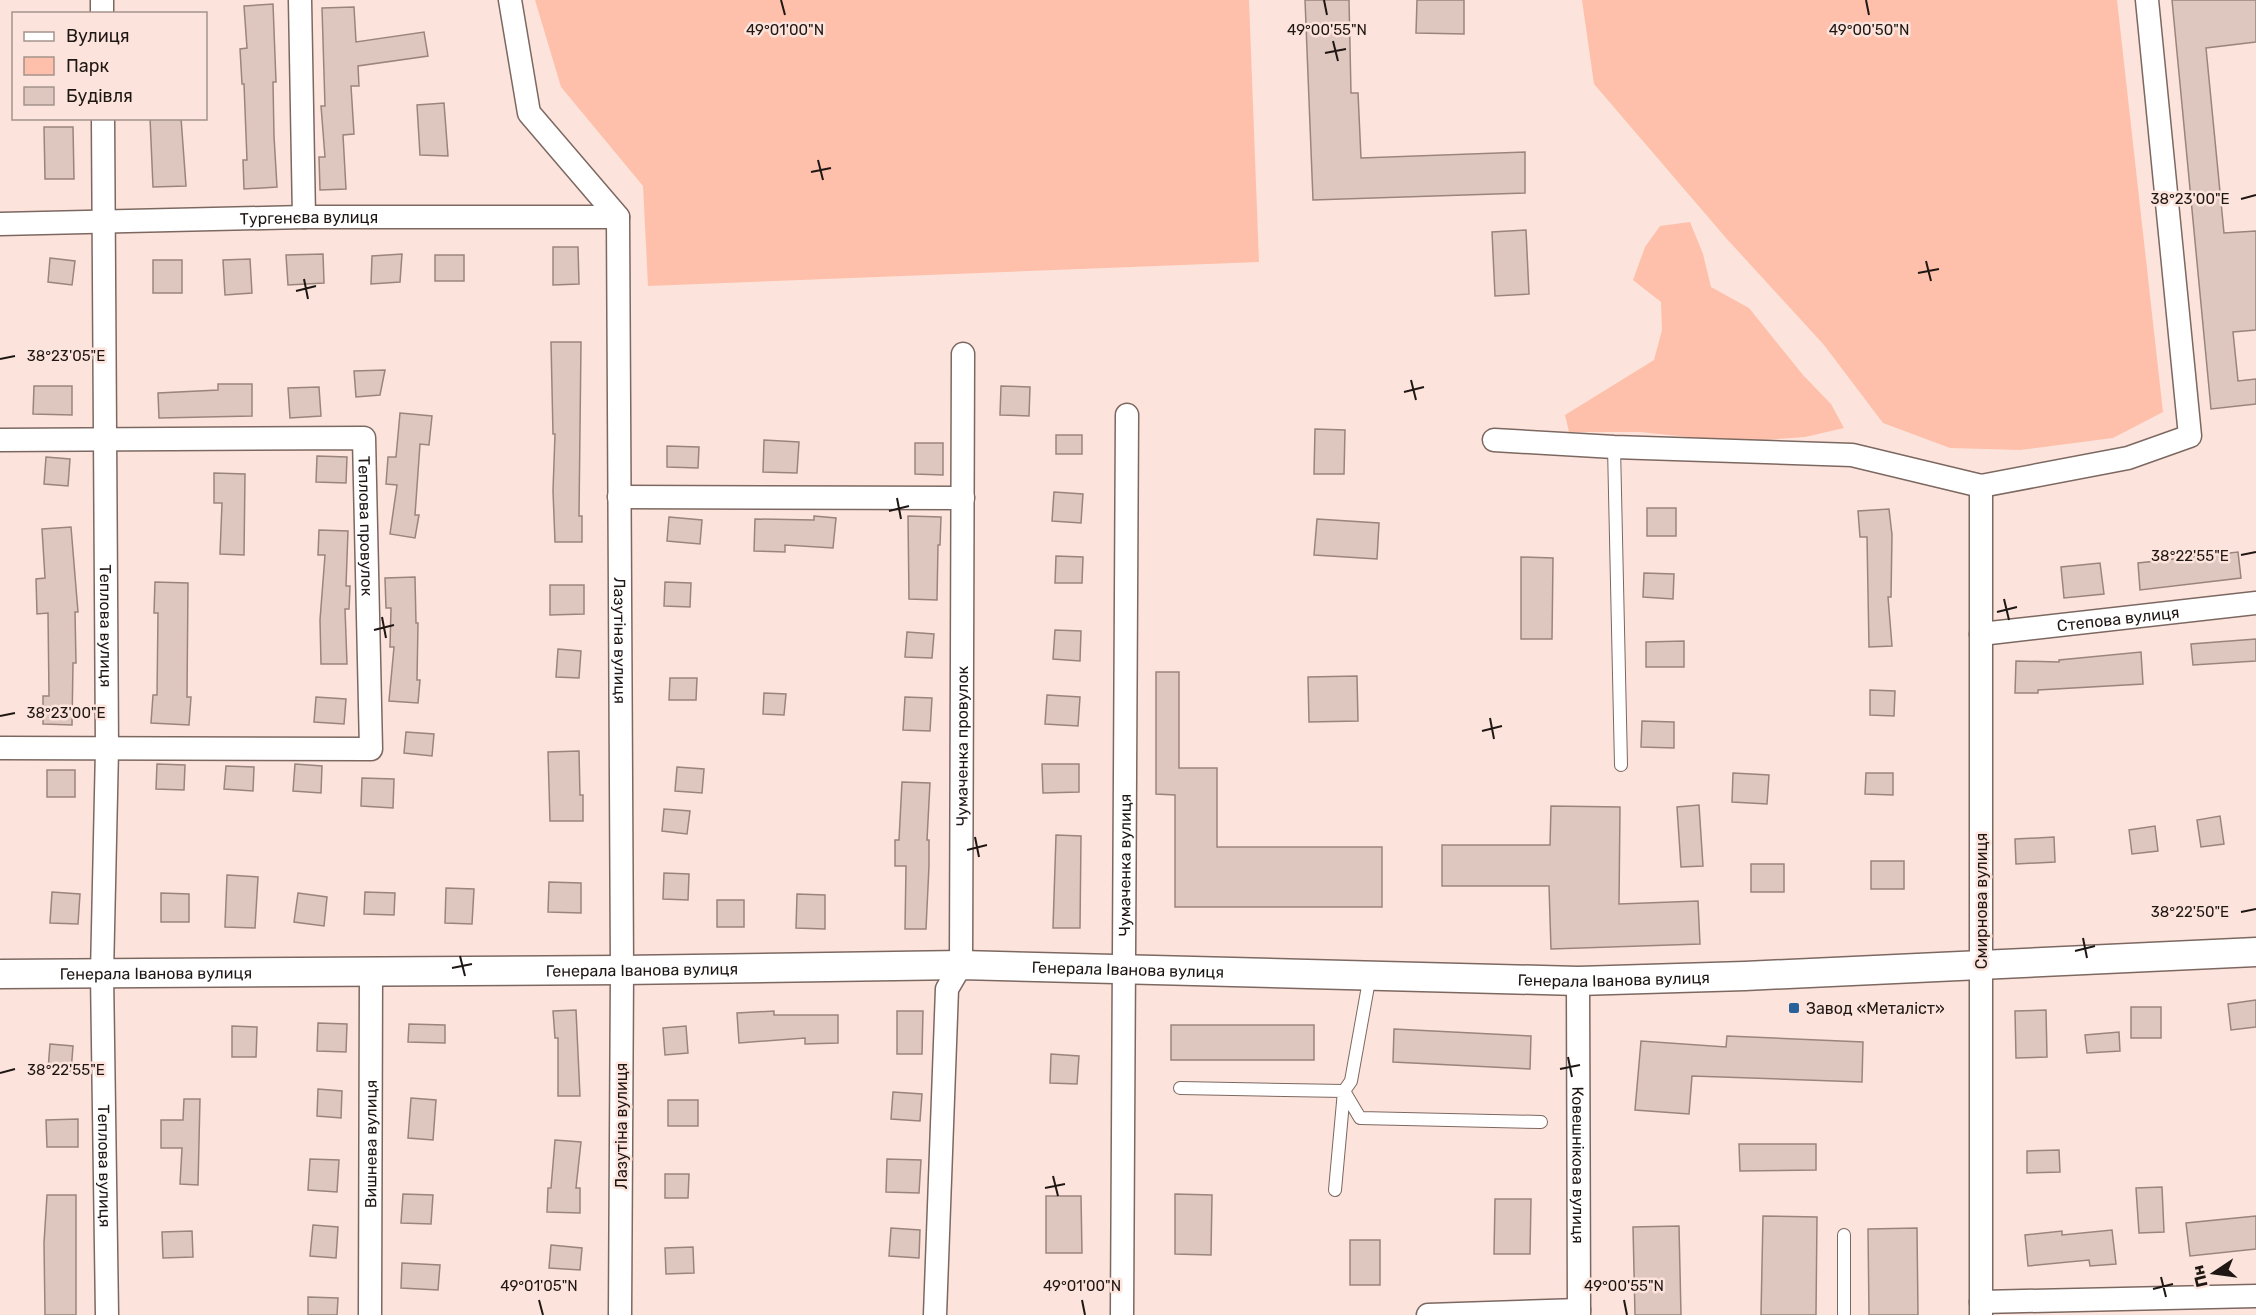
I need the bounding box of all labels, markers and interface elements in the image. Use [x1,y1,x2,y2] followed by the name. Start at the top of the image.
[12,12,207,120] legend
[746,21,824,39] text: 49°01'00"N
[1287,21,1367,39] text: 49°00'55"N
[1829,21,1909,39] text: 49°00'50"N
[66,25,130,47] text: Вулиця
[66,55,110,77] text: Парк
[66,85,133,107] text: Будівля
[2150,190,2230,208] text: 38°23'00"E
[239,208,378,228] street label: Тургенєва вулиця
[27,347,105,365] text: 38°23'05"E
[354,456,377,597] street label: Теплова провулок
[2151,547,2229,565] text: 38°22'55"E
[96,565,116,687] street label: Теплова вулиця
[610,577,630,704] street label: Лазутіна вулиця
[2056,603,2180,635] street label: Степова вулиця
[952,665,972,826] street label: Чумаченка провулок
[26,704,106,722] text: 38°23'00"E
[1115,794,1135,936] street label: Чумаченка вулиця
[1972,833,1991,969] street label: Смирнова вулиця
[2151,903,2229,921] text: 38°22'50"E
[1032,958,1224,982] street label: Генерала Іванова вулиця
[546,959,738,980] street label: Генерала Іванова вулиця
[60,963,252,984] street label: Генерала Іванова вулиця
[1517,968,1710,991] street label: Генерала Іванова вулиця
[1806,999,1945,1018] place label: Завод «Металіст»
[1787,1001,1801,1015] marker: Завод «Металіст»
[27,1061,105,1079] text: 38°22'55"E
[612,1063,631,1189] street label: Лазутіна вулиця
[361,1080,381,1208] street label: Вишнева вулиця
[1568,1086,1588,1244] street label: Ковешнікова вулиця
[94,1104,115,1227] street label: Теплова вулиця
[2184,1243,2244,1303] north arrow
[2188,1263,2212,1289] text: Пн
[500,1277,578,1295] text: 49°01'05"N
[1043,1277,1121,1295] text: 49°01'00"N
[1584,1277,1664,1295] text: 49°00'55"N

